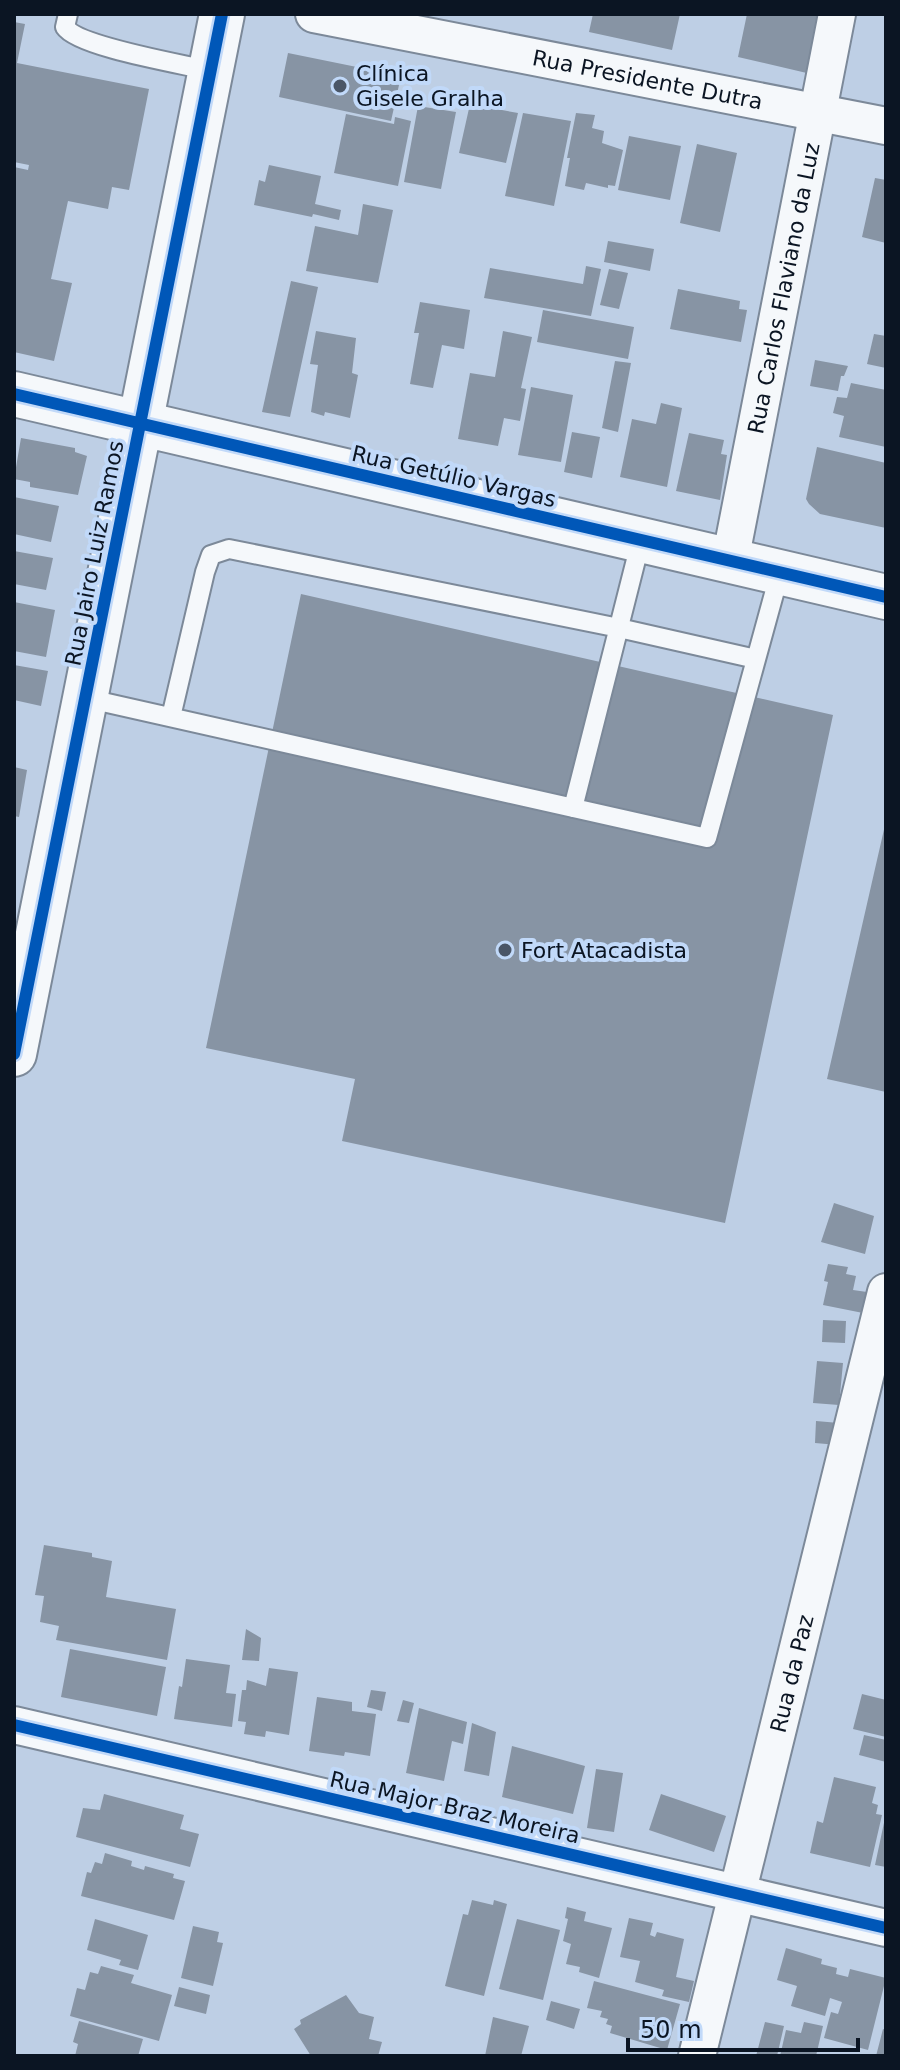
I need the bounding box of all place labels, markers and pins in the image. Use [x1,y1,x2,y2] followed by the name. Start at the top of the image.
[356,61,504,111] place label: Clínica Gisele Gralha
[331,77,349,95] marker: Clínica Gisele Gralha
[521,938,687,963] place label: Fort Atacadista
[496,941,514,959] marker: Fort Atacadista

